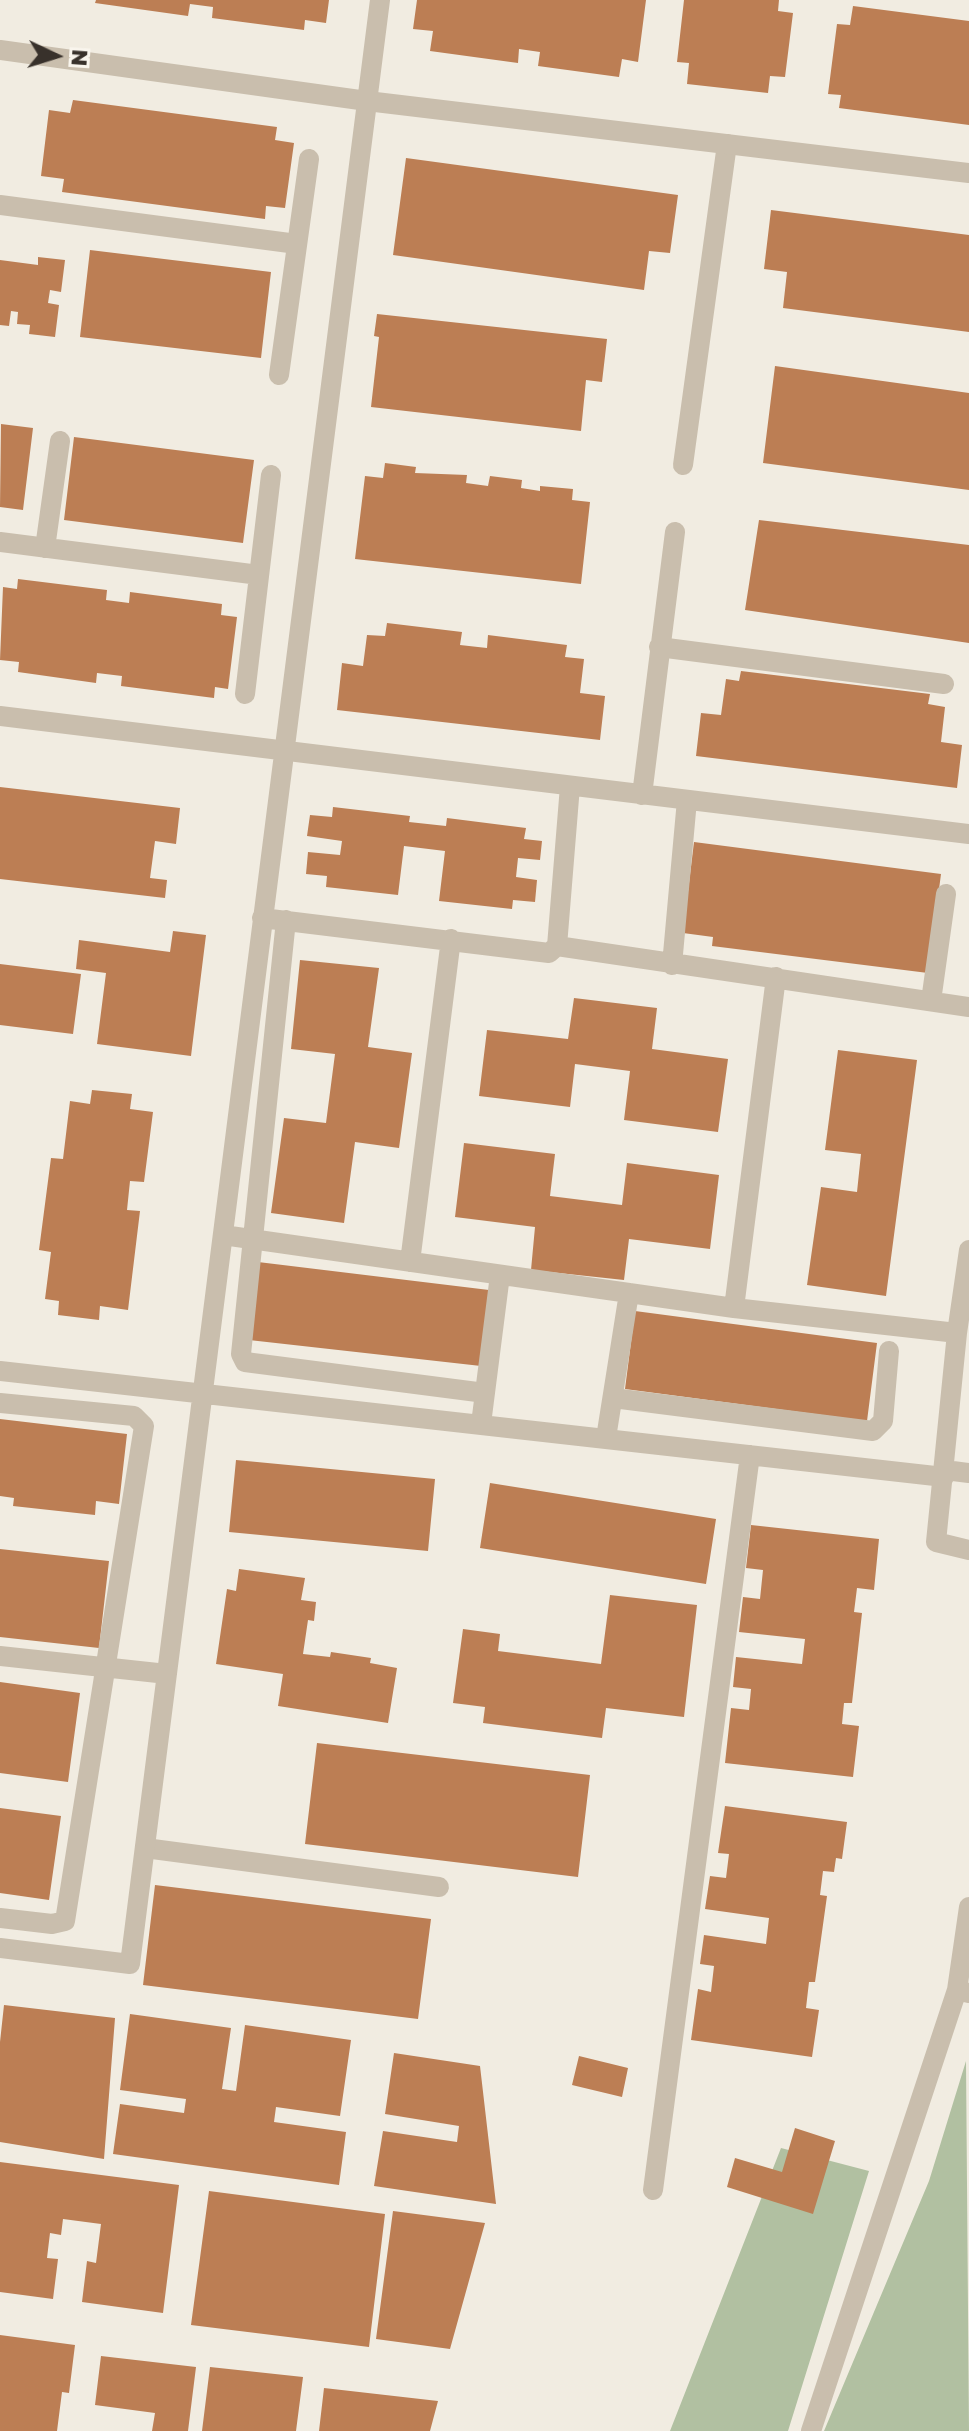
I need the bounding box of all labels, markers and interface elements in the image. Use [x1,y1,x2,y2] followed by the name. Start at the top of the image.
[16,16,96,96] north arrow
[66,48,94,67] text: N

